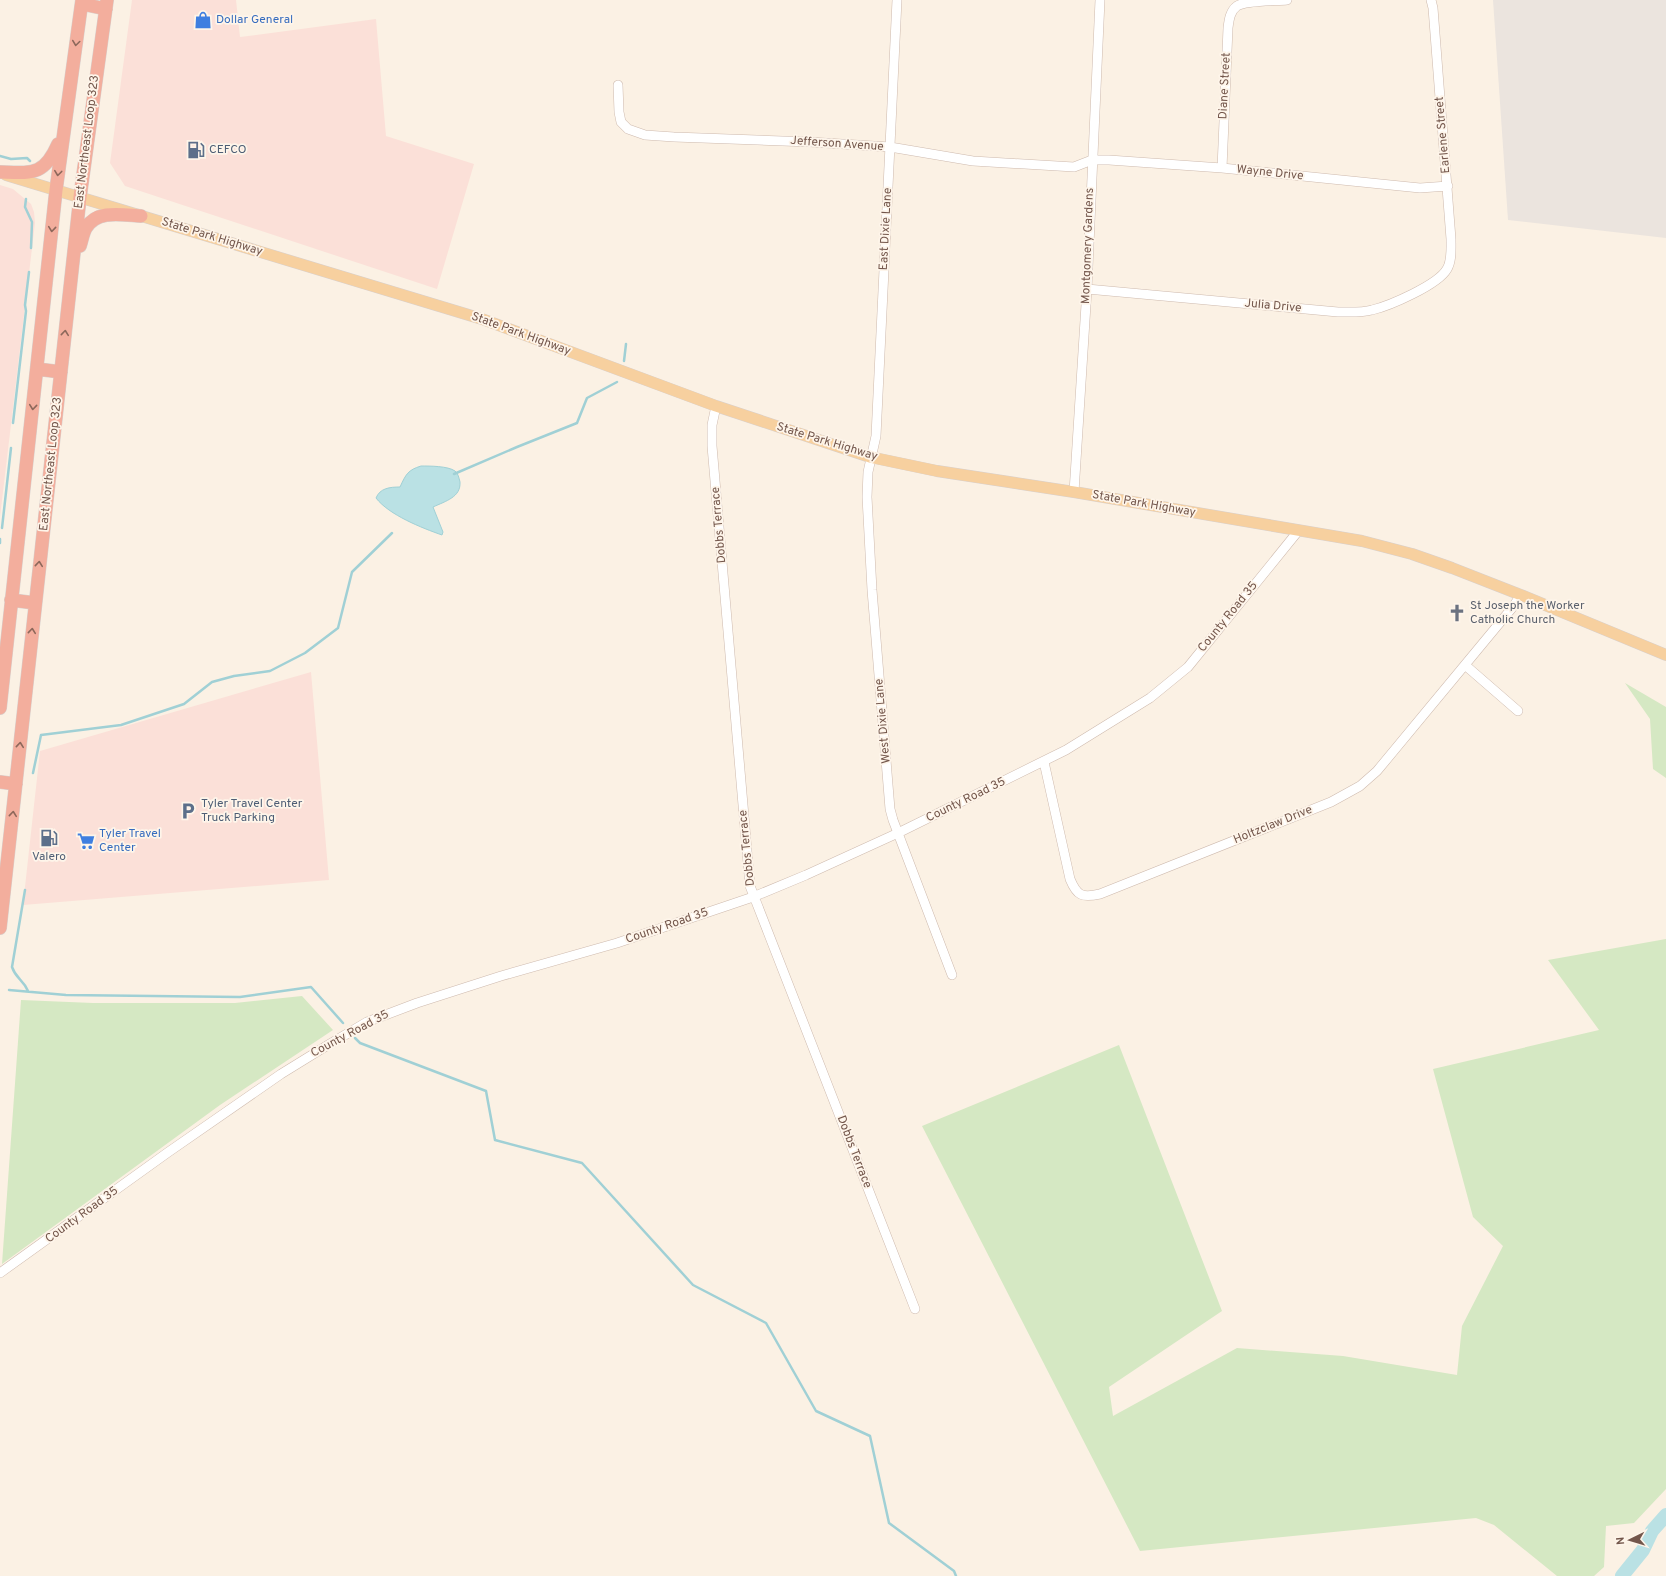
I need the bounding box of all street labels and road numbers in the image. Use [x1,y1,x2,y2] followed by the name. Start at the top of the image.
[1215,52,1235,120] street label: Diane Street
[71,74,103,210] street label: East Northeast Loop 323
[1432,96,1454,174] street label: Earlene Street
[790,133,884,155] street label: Jefferson Avenue
[1236,162,1304,184] street label: Wayne Drive
[876,187,896,271] street label: East Dixie Lane
[1078,188,1098,304] street label: Montgomery Gardens
[160,214,264,260] street label: State Park Highway
[1244,296,1302,316] street label: Julia Drive
[469,309,573,359] street label: State Park Highway
[36,396,66,532] street label: East Northeast Loop 323
[775,419,879,465] street label: State Park Highway
[708,486,730,564] street label: Dobbs Terrace
[1091,487,1197,521] street label: State Park Highway
[1195,578,1261,656] street label: County Road 35
[871,678,895,764] street label: West Dixie Lane
[924,774,1008,826] street label: County Road 35
[1231,802,1315,848] street label: Holtzclaw Drive
[735,809,759,887] street label: Dobbs Terrace
[623,904,711,948] street label: County Road 35
[308,1007,392,1061] street label: County Road 35
[833,1113,875,1191] street label: Dobbs Terrace
[42,1183,122,1247] street label: County Road 35

